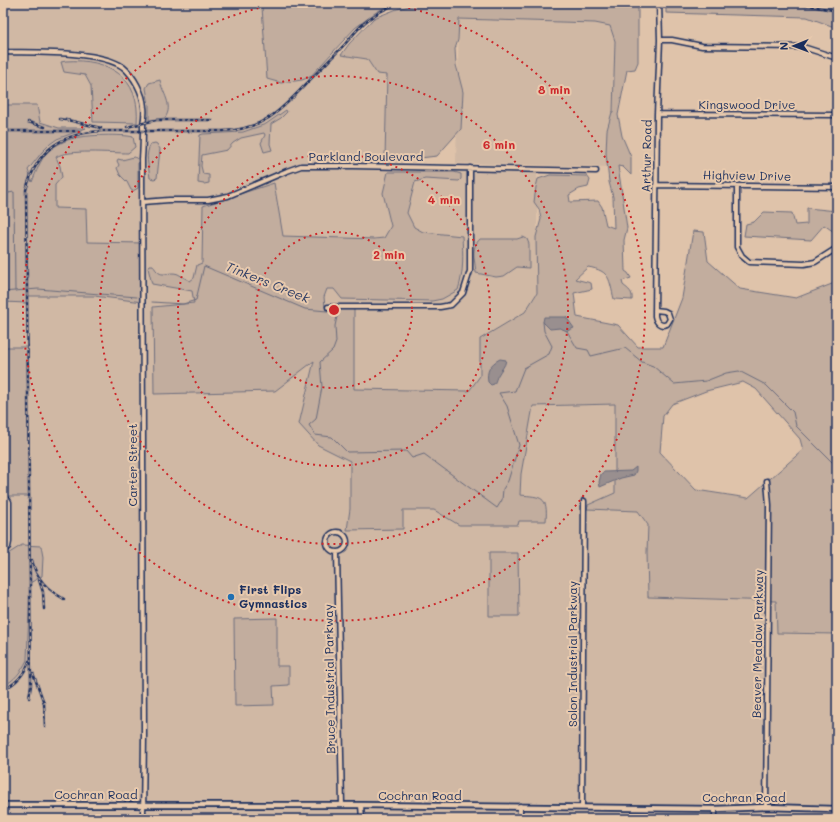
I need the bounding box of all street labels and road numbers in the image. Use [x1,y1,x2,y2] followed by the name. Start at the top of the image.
[698,96,796,112] street label: Kingswood Drive
[637,119,655,192] street label: Arthur Road
[309,148,424,164] street label: Parkland Boulevard
[703,166,791,184] street label: Highview Drive
[124,424,140,506] street label: Carter Street
[748,570,766,718] street label: Beaver Meadow Parkway
[564,581,580,727] street label: Solon Industrial Parkway
[320,604,338,754] street label: Bruce Industrial Parkway
[54,786,138,802] street label: Cochran Road
[378,787,462,803] street label: Cochran Road
[702,789,786,805] street label: Cochran Road

